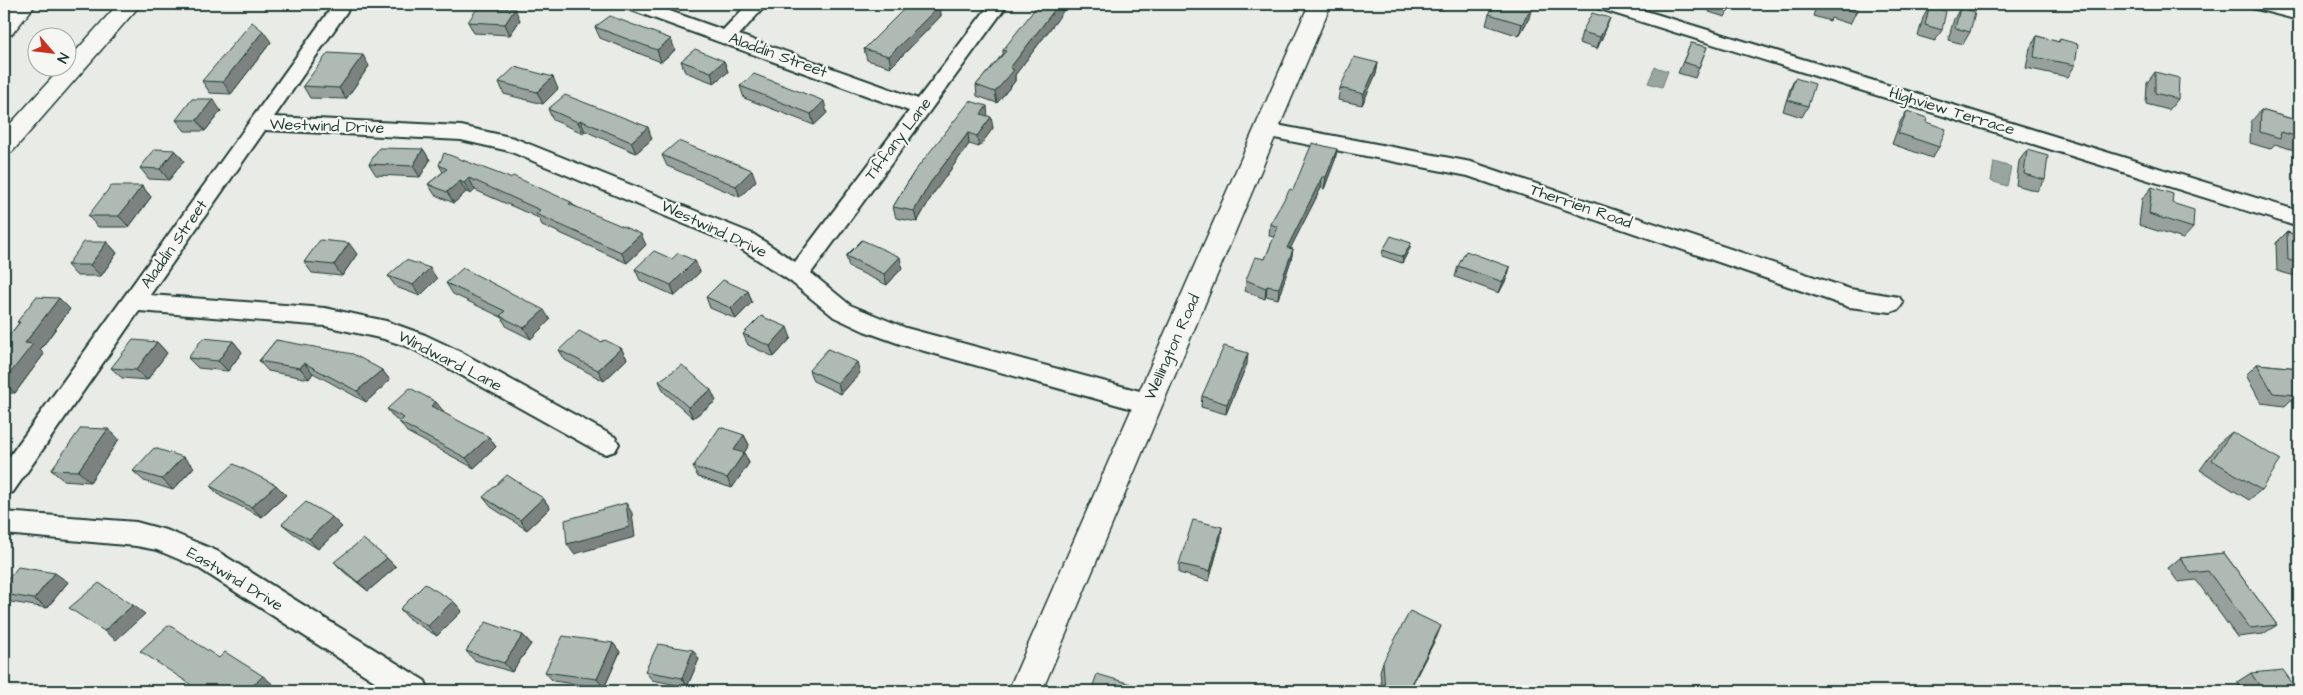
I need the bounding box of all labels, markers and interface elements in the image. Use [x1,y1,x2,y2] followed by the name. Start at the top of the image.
[726,27,831,83] street label: Aladdin Street
[28,28,78,78] north arrow
[52,49,73,66] text: N
[1886,81,2018,142] street label: Highview Terrace
[860,93,937,186] street label: Tiffany Lane
[269,113,385,139] street label: Westwind Drive
[1527,178,1635,234] street label: Therrien Road
[135,195,213,293] street label: Aladdin Street
[657,195,771,263] street label: Westwind Drive
[1139,290,1206,404] street label: Wellington Road
[394,325,506,397] street label: Windward Lane
[183,542,288,617] street label: Eastwind Drive

